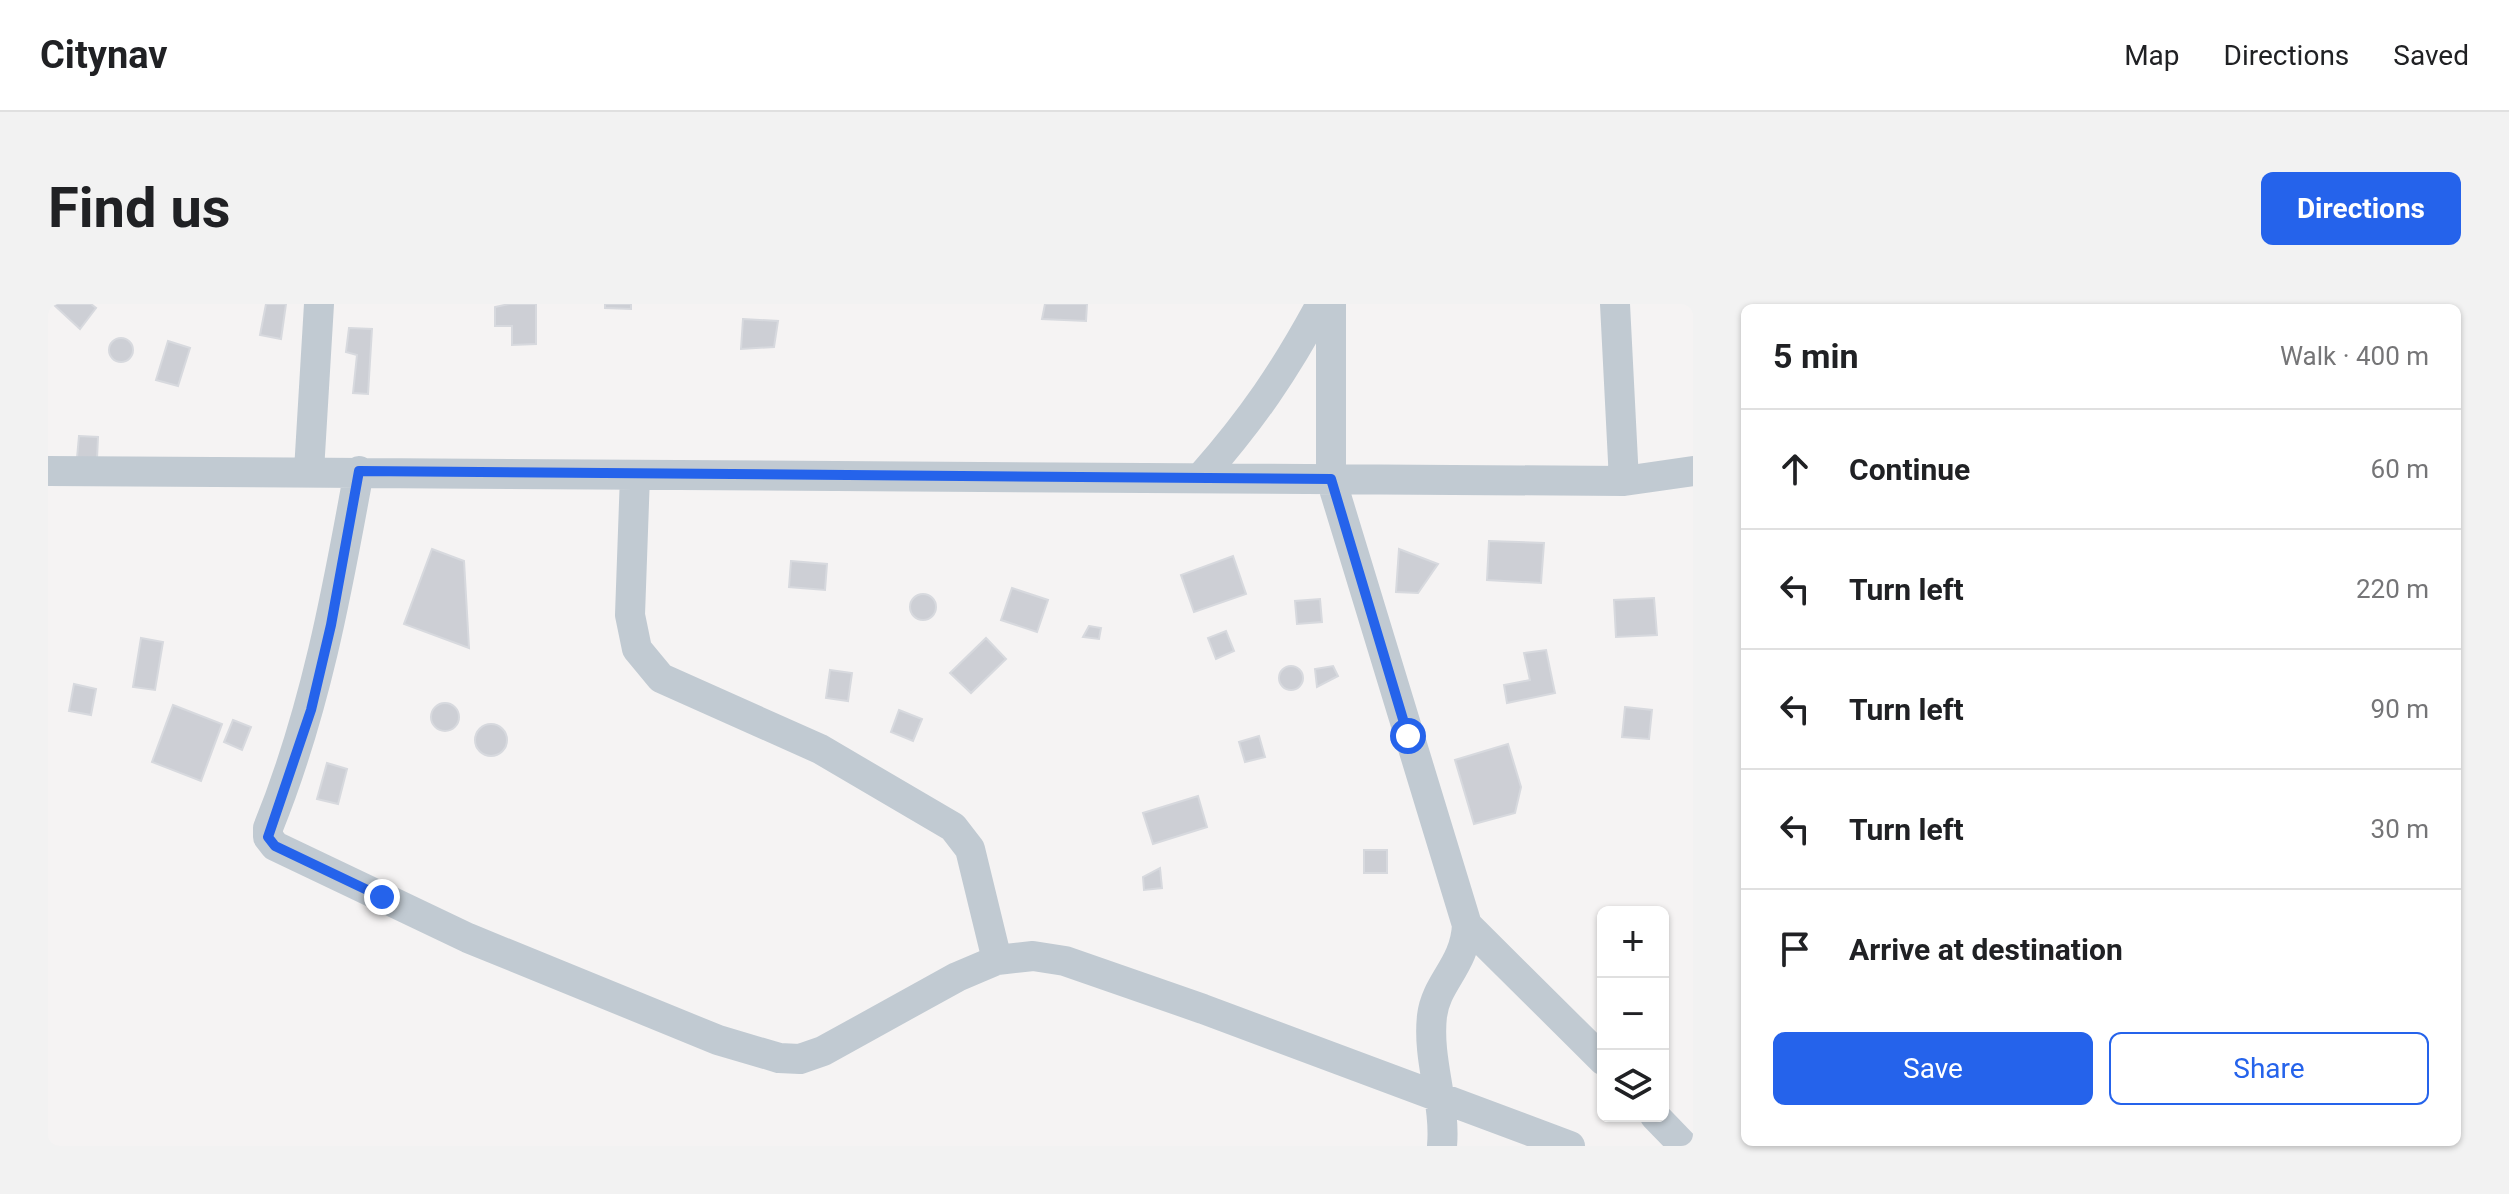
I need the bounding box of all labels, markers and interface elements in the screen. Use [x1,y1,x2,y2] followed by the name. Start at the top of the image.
[40,33,168,77] text: Citynav
[2124,39,2180,72] text: Map
[2224,39,2349,72] text: Directions
[2393,39,2469,72] text: Saved
[2261,172,2461,245] button: Directions
[48,175,231,241] text: Find us
[1773,336,1858,376] text: 5 min
[2280,341,2429,371] text: Walk · 400 m
[1773,447,1817,491] icon: ahead
[1849,452,1970,487] text: Continue
[2371,454,2429,484] text: 60 m
[1773,567,1817,611] icon: left
[1849,572,1964,607] text: Turn left
[2356,574,2429,604] text: 220 m
[1773,687,1817,731] icon: left
[1849,692,1964,727] text: Turn left
[2371,694,2429,724] text: 90 m
[1390,718,1426,754] route start
[1773,807,1817,851] icon: left
[1849,812,1964,847] text: Turn left
[2371,814,2429,844] text: 30 m
[364,879,400,915] route end
[1597,906,1669,1122] map controls
[1597,906,1669,978] button: +
[1773,927,1817,971] icon: arrive
[1849,932,2123,967] text: Arrive at destination
[1597,978,1669,1050] button: −
[1773,1032,2093,1105] button: Save
[2109,1032,2429,1105] button: Share
[1597,1050,1669,1122] button: layers

